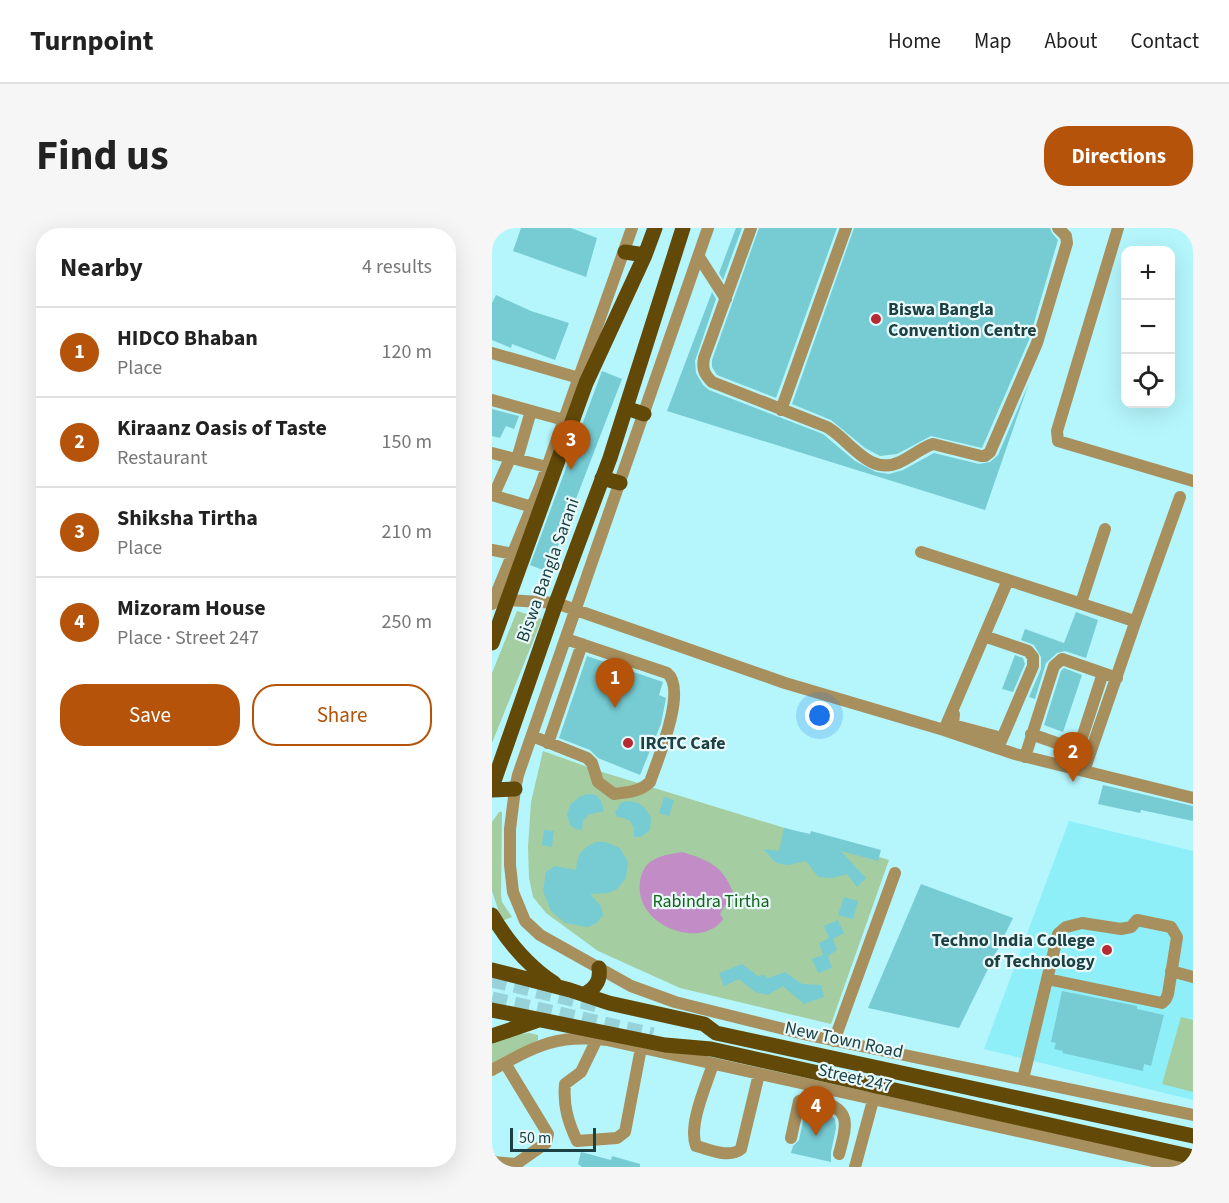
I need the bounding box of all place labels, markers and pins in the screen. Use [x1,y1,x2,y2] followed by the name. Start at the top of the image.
[888,297,1037,343] place label: Biswa Bangla Convention Centre
[869,312,883,326] marker: Biswa Bangla Convention Centre
[552,420,590,470] pin: 3
[596,658,634,708] pin: 1
[640,731,726,756] place label: IRCTC Cafe
[1054,732,1092,782] pin: 2
[621,736,635,750] marker: IRCTC Cafe
[932,928,1096,974] place label: Techno India College of Technology
[1100,943,1114,957] marker: Techno India College of Technology
[796,1086,836,1136] pin: 4

